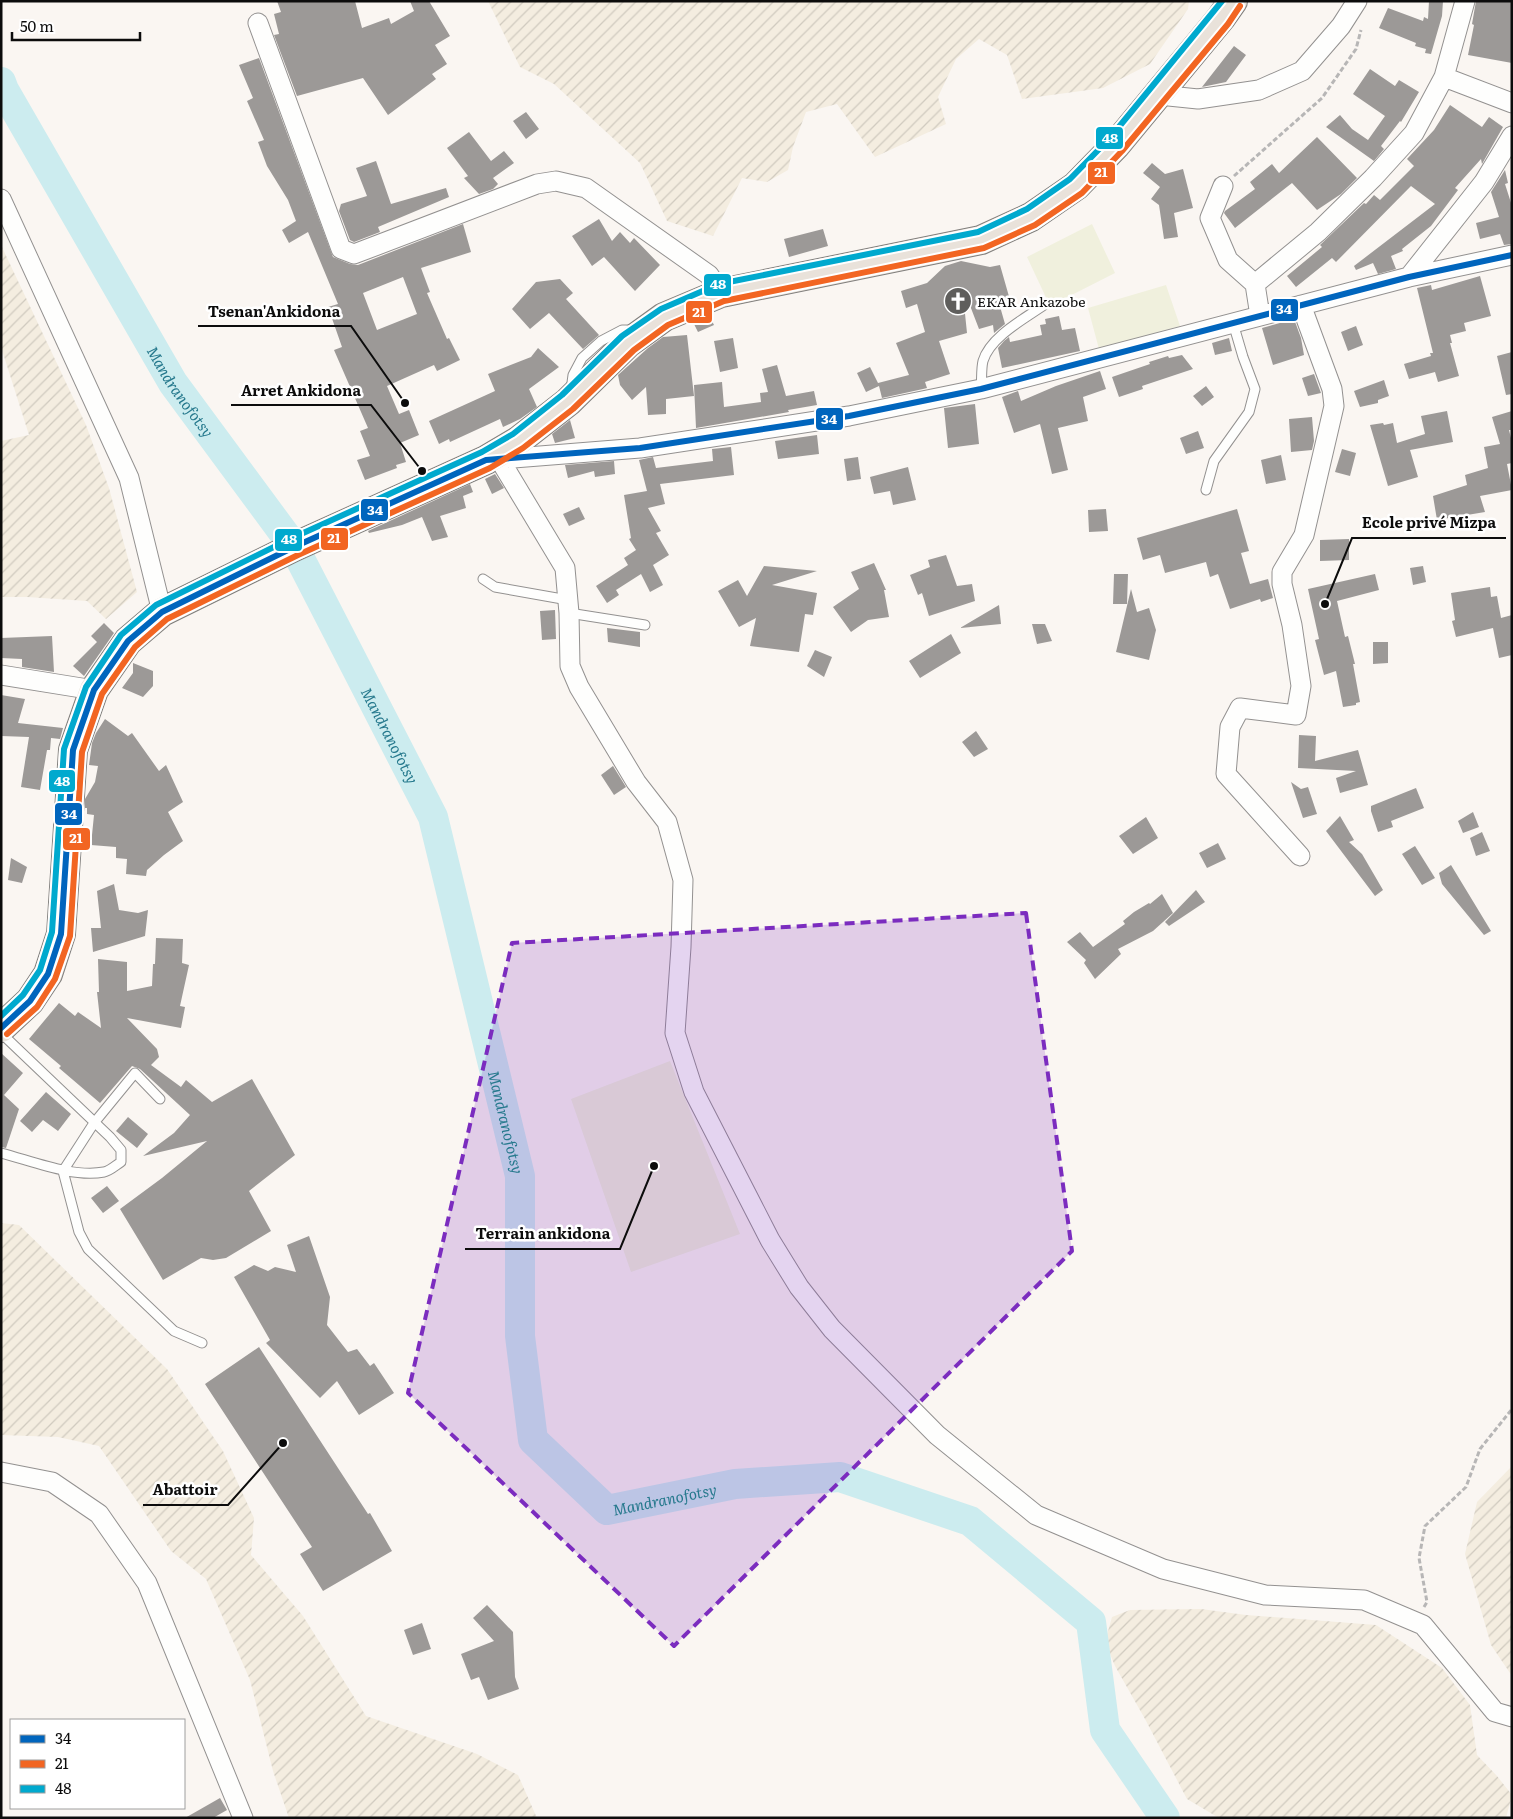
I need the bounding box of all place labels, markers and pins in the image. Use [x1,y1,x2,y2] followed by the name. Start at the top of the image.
[943,286,973,316] church icon: EKAR Ankazobe
[977,291,1085,311] place label: EKAR Ankazobe
[198,296,351,326] callout: Tsenan'Ankidona
[231,375,371,405] callout: Arret Ankidona
[1352,508,1506,538] callout: Ecole privé Mizpa
[465,1219,620,1249] callout: Terrain ankidona
[143,1475,228,1505] callout: Abattoir

